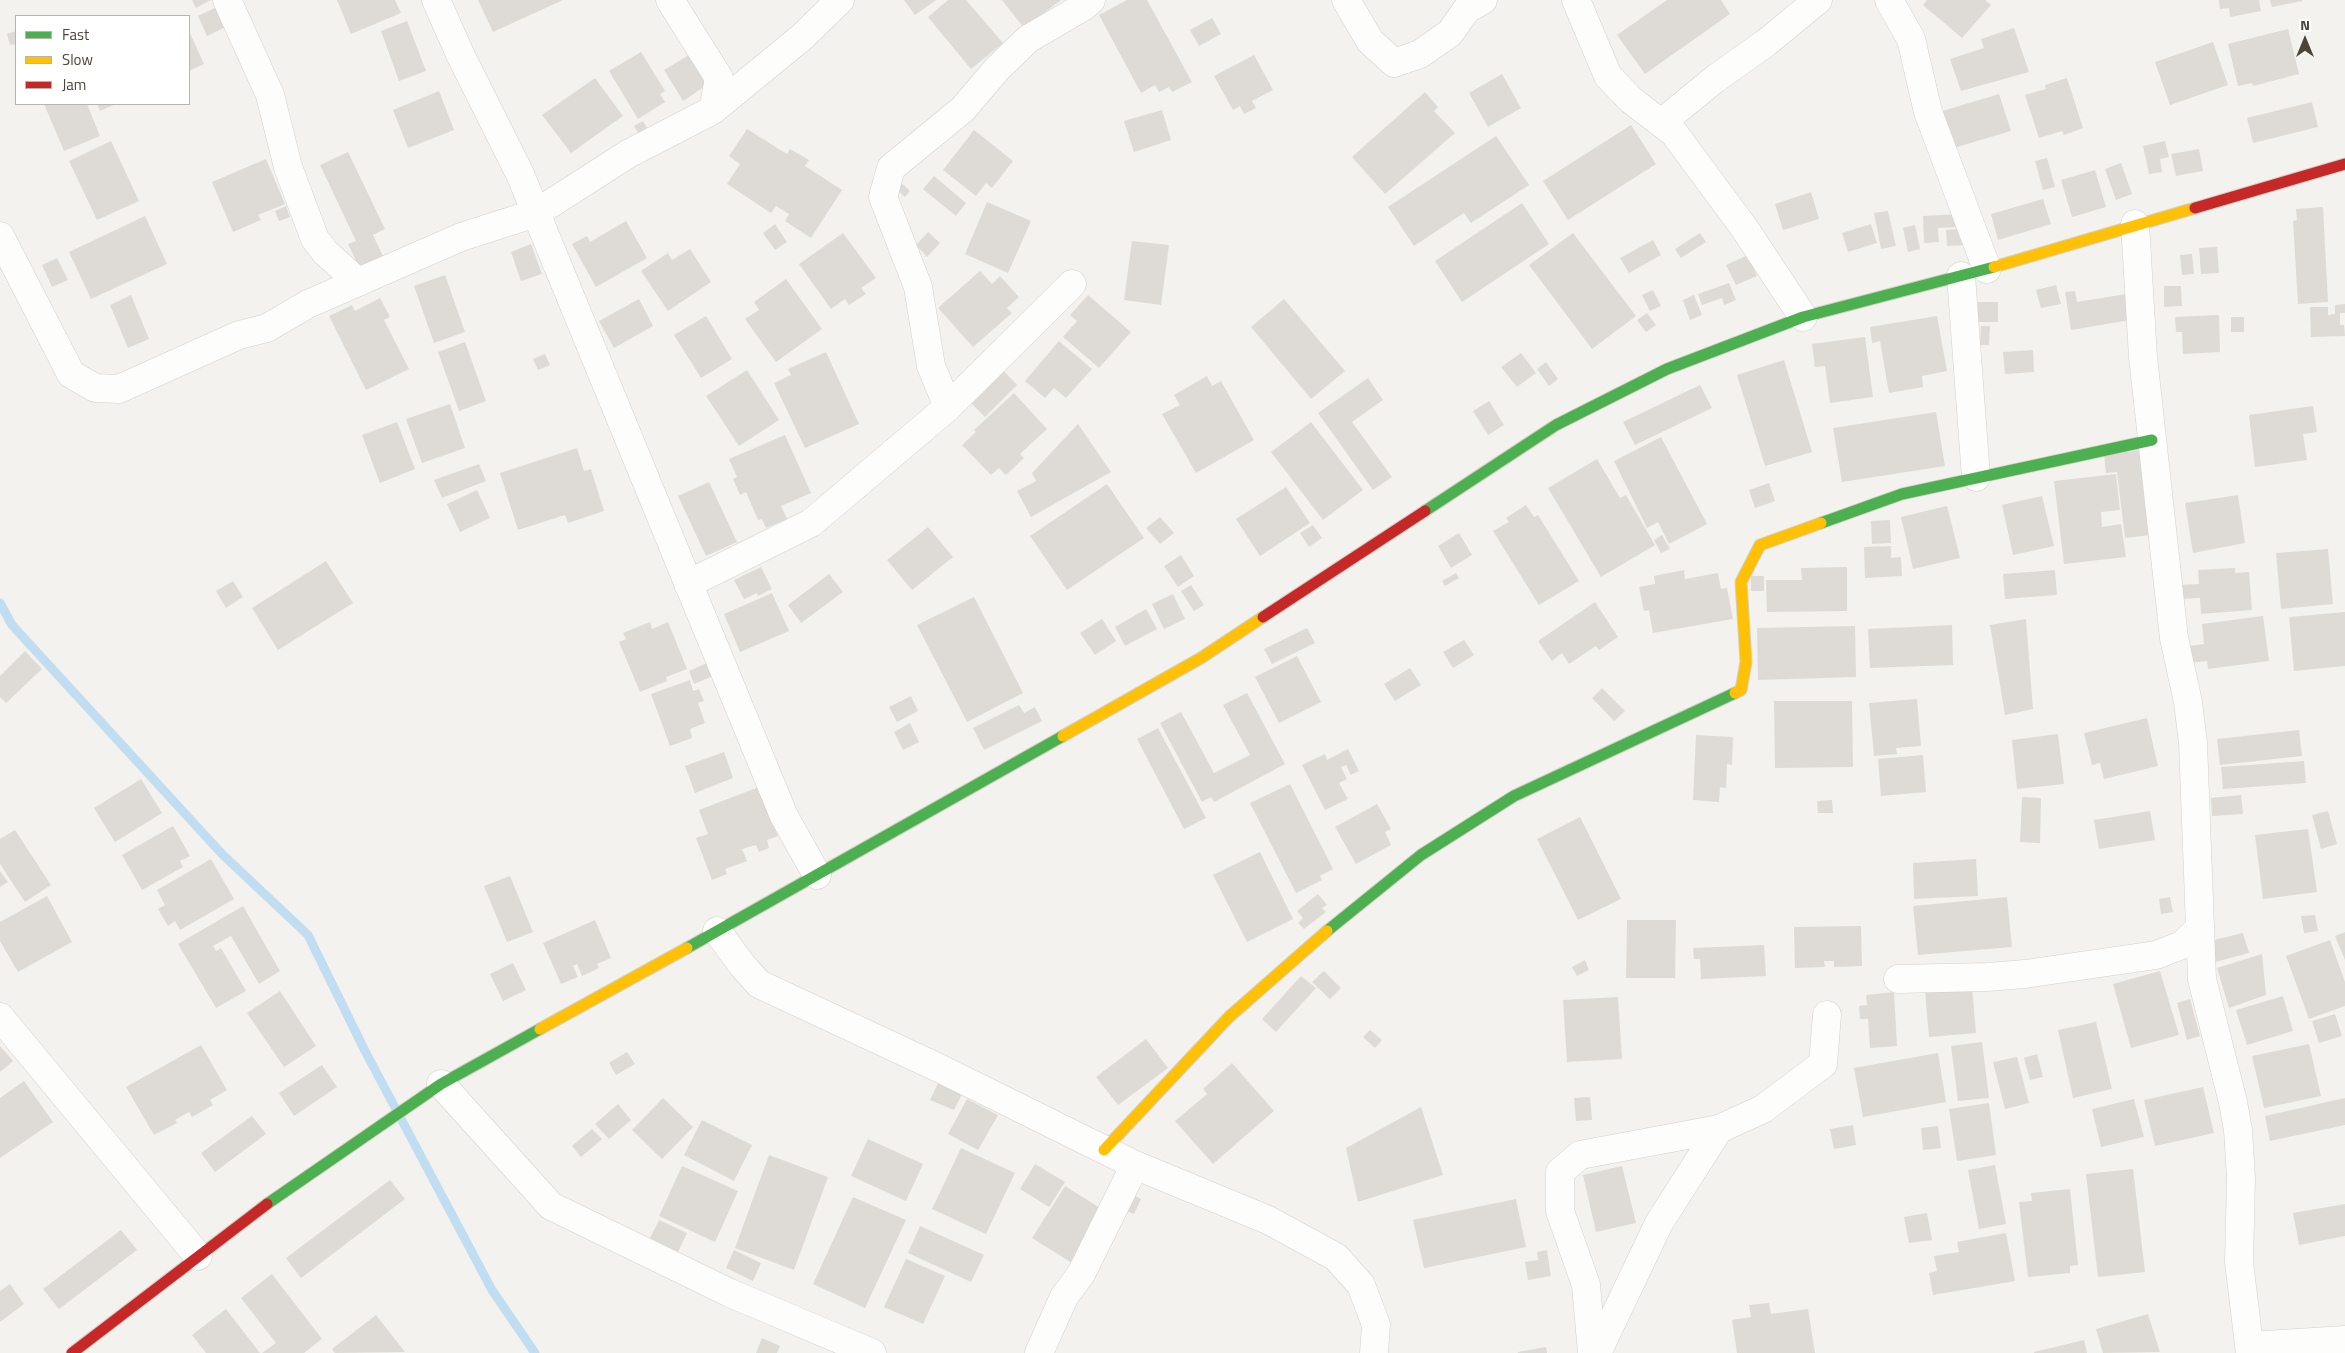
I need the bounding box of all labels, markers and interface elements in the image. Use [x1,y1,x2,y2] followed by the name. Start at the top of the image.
[2300,14,2310,35] text: N
[15,15,190,105] legend
[2280,15,2330,65] north arrow
[62,23,89,46] text: Fast
[62,48,93,71] text: Slow
[62,73,86,96] text: Jam

